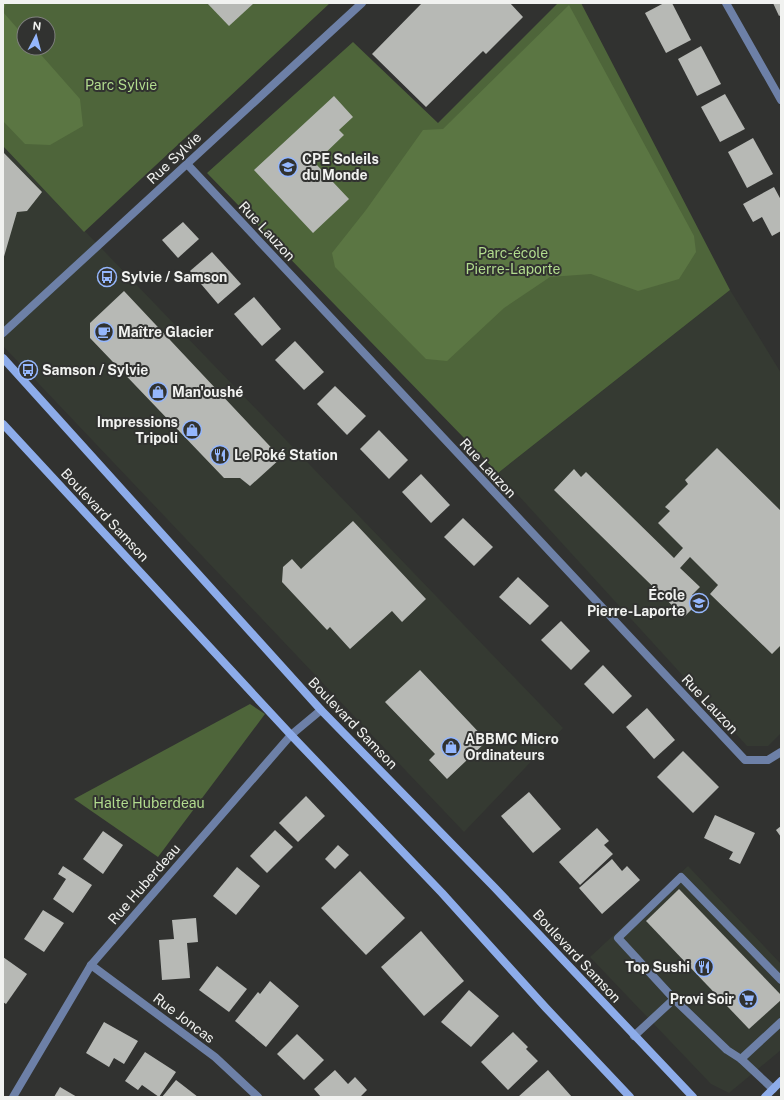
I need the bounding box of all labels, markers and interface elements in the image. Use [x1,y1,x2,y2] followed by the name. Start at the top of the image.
[16,16,56,56] north arrow
[32,20,42,32] text: N
[85,77,157,93] park label: Parc Sylvie
[144,129,204,187] street label: Rue Sylvie
[302,151,379,183] place label: CPE Soleils du Monde
[277,156,299,178] school or university icon: CPE Soleils du Monde
[236,198,298,264] street label: Rue Lauzon
[466,245,560,277] park label: Parc-école Pierre-Laporte
[96,266,118,288] bus stop icon: Sylvie / Samson
[121,269,227,285] place label: Sylvie / Samson
[93,321,115,343] cafe icon: Maître Glacier
[118,324,214,340] place label: Maître Glacier
[17,359,39,381] bus stop icon: Samson / Sylvie
[42,362,148,378] place label: Samson / Sylvie
[147,381,169,403] shop icon: Man'oushé
[172,384,243,400] place label: Man'oushé
[97,414,178,446] place label: Impressions Tripoli
[181,419,203,441] shop icon: Impressions Tripoli
[457,435,519,501] street label: Rue Lauzon
[209,444,231,466] restaurant icon: Le Poké Station
[234,447,338,463] place label: Le Poké Station
[58,465,152,565] street label: Boulevard Samson
[587,586,685,619] place label: École Pierre-Laporte
[688,592,710,614] school or university icon: École Pierre-Laporte
[679,671,741,737] street label: Rue Lauzon
[305,674,401,772] street label: Boulevard Samson
[465,731,559,763] place label: ABBMC Micro Ordinateurs
[440,736,462,758] shop icon: ABBMC Micro Ordinateurs
[93,795,205,811] park label: Halte Huberdeau
[105,840,183,928] street label: Rue Huberdeau
[530,906,624,1006] street label: Boulevard Samson
[693,956,715,978] restaurant icon: Top Sushi
[625,959,690,975] place label: Top Sushi
[737,988,759,1010] supermarket icon: Provi Soir
[150,990,218,1046] street label: Rue Joncas
[670,991,734,1007] place label: Provi Soir

